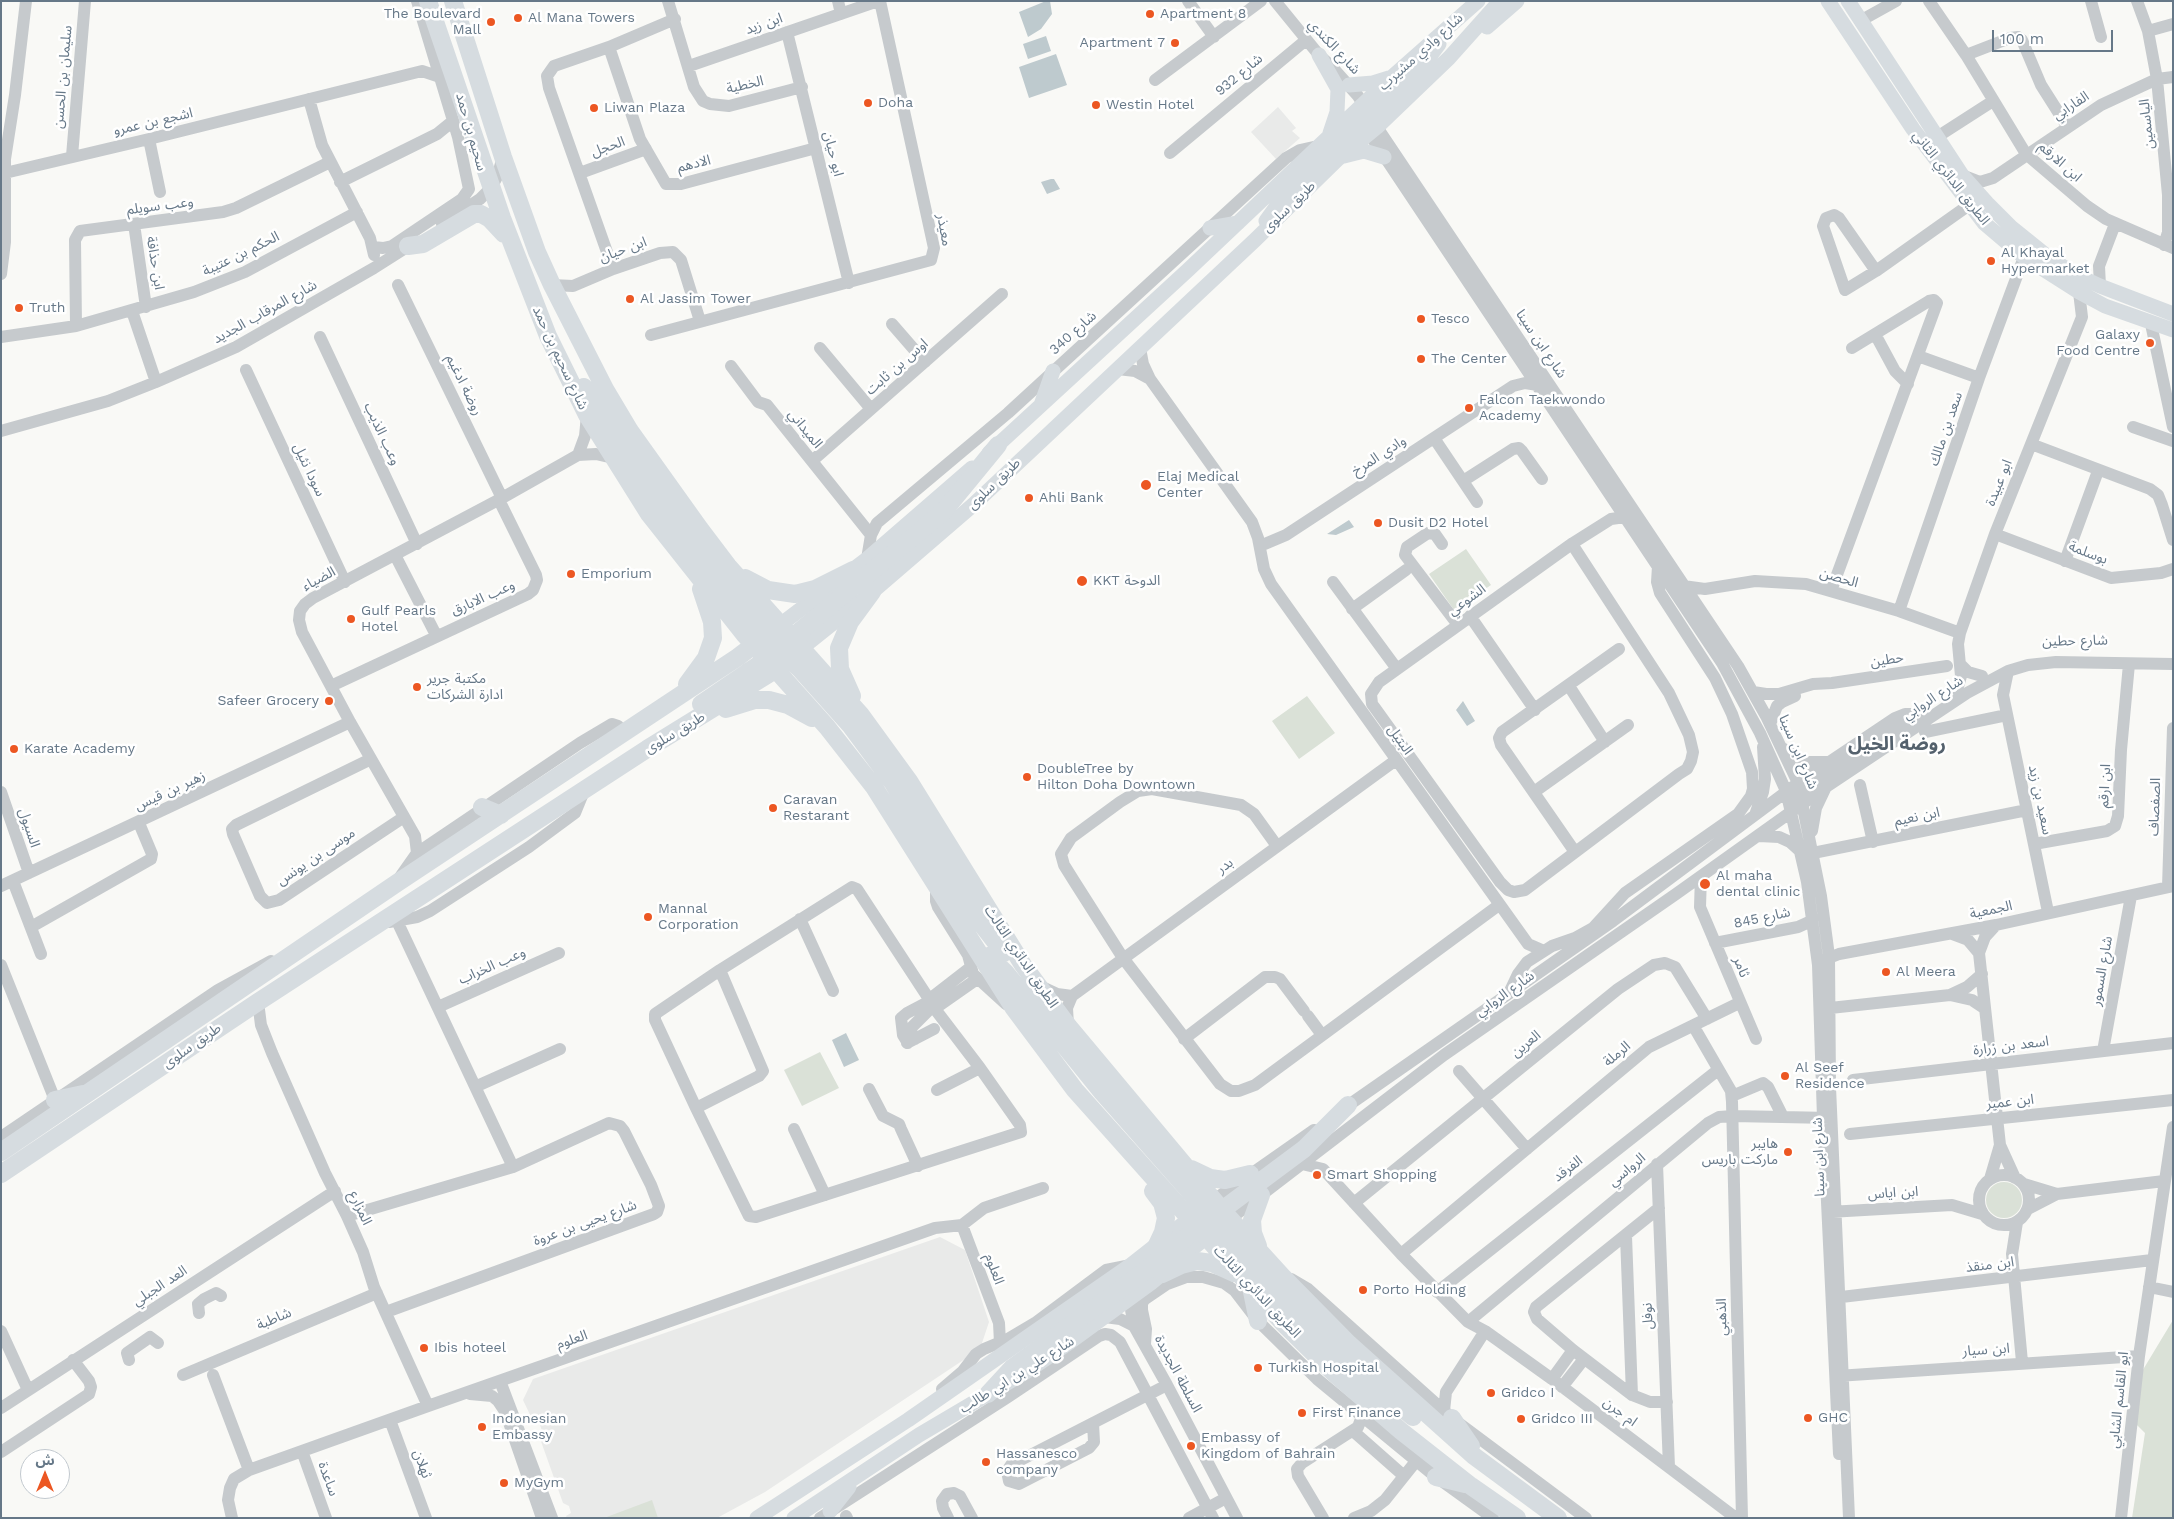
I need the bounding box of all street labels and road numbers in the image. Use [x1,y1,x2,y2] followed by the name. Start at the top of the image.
[743,10,785,38] street label: ابن زيد
[1375,10,1467,94] street label: شارع وادي مشيرب
[1304,16,1364,78] street label: شارع الكندي
[50,25,76,129] street label: سليمان بن الحسن
[1212,50,1266,100] street label: شارع 932
[725,73,765,97] street label: الخطية
[2050,88,2092,124] street label: الفارابي
[452,91,490,173] street label: سحيم بن حمد
[2136,98,2158,150] street label: الياسمين
[112,105,194,139] street label: اشجع بن عمرو
[1909,127,1993,229] street label: الطريق الدائري الثاني
[819,130,847,178] street label: ابو حيان
[589,133,627,161] street label: الحجل
[2035,138,2085,186] street label: ابن الارقم
[675,152,713,176] street label: الادهم
[1259,178,1319,236] street label: طريق سلوى
[126,194,194,218] street label: وعب سويلم
[933,213,955,247] street label: معيذر
[200,228,282,280] street label: الحكم بن عتيبة
[597,234,649,266] street label: ابن حيان
[142,235,168,291] street label: ابن حذافة
[210,276,320,348] street label: شارع المرقاب الجديد
[529,304,591,412] street label: شارع سحيم بن حمد
[1512,306,1570,382] street label: شارع ابن سينا
[1046,308,1100,358] street label: شارع 340
[862,335,932,399] street label: اوس بن ثابت
[442,352,486,418] street label: روضة ادغيم
[1925,390,1967,468] street label: سعد بن مالك
[360,400,404,468] street label: وعب الذيب
[784,406,826,452] street label: الميداني
[1349,432,1409,480] street label: وادي المرخ
[289,441,329,499] street label: سودا نثيل
[964,455,1024,513] street label: طريق سلوى
[1982,457,2016,509] street label: ابو عبيدة
[2066,538,2110,568] street label: بوسلمة
[299,563,339,595] street label: الضياء
[1818,564,1860,592] street label: الحصن
[448,576,518,620] street label: وعب الابارق
[1445,581,1489,619] street label: الشوعي
[2042,632,2108,650] street label: شارع حطين
[1869,649,1905,671] street label: حطين
[1900,672,1966,724] street label: شارع الروابي
[642,708,708,758] street label: طريق سلوى
[1775,712,1821,792] street label: شارع ابن سينا
[1384,722,1416,758] street label: البتيل
[2095,763,2115,809] street label: ابن ارقم
[2024,764,2056,836] street label: سعيد بن زيد
[132,767,208,815] street label: زهير بن قيس
[2146,778,2164,836] street label: الصفصاف
[1893,804,1941,830] street label: ابن نعيم
[15,806,43,850] street label: السيول
[274,825,358,889] street label: موسى بن يونس
[1213,854,1237,878] street label: بدر
[1968,897,2014,923] street label: الجمعية
[980,903,1062,1011] street label: الطريق الدائري الثالث
[1732,904,1792,932] street label: شارع 845
[2088,935,2116,1007] street label: شارع السمور
[456,944,528,988] street label: وعب الخراب
[1729,954,1753,980] street label: ثامر
[1472,968,1538,1020] street label: شارع الروابي
[160,1020,224,1072] street label: طريق سلوى
[1508,1027,1544,1061] street label: العرين
[1972,1033,2050,1059] street label: اسعد بن زرارة
[1600,1038,1634,1070] street label: الرملة
[1985,1091,2035,1113] street label: ابن عمير
[1809,1117,1829,1197] street label: شارع ابن سينا
[1605,1150,1649,1190] street label: الرواسي
[1550,1152,1586,1186] street label: الفرقد
[1867,1183,1919,1203] street label: ابن اياس
[345,1188,375,1228] street label: المزارع
[531,1197,639,1249] street label: شارع يحيى بن عروة
[1210,1242,1304,1342] street label: الطريق الدائري الثالث
[981,1251,1007,1287] street label: العلوم
[1965,1254,2015,1276] street label: ابن منقذ
[130,1262,190,1310] street label: العد الجبلي
[1713,1298,1731,1336] street label: الذهبي
[1639,1302,1657,1330] street label: نوفل
[254,1304,294,1334] street label: شاطبة
[554,1327,590,1353] street label: العلوم
[1151,1332,1205,1416] street label: السلطة الجديدة
[957,1333,1077,1417] street label: شارع علي بن ابي طالب
[1962,1340,2010,1360] street label: ابن سيار
[2106,1351,2132,1449] street label: ابو القاسم الشابي
[1600,1394,1640,1430] street label: ام جرن
[409,1447,435,1481] street label: ثهلان
[314,1460,342,1498] street label: ساعدة

